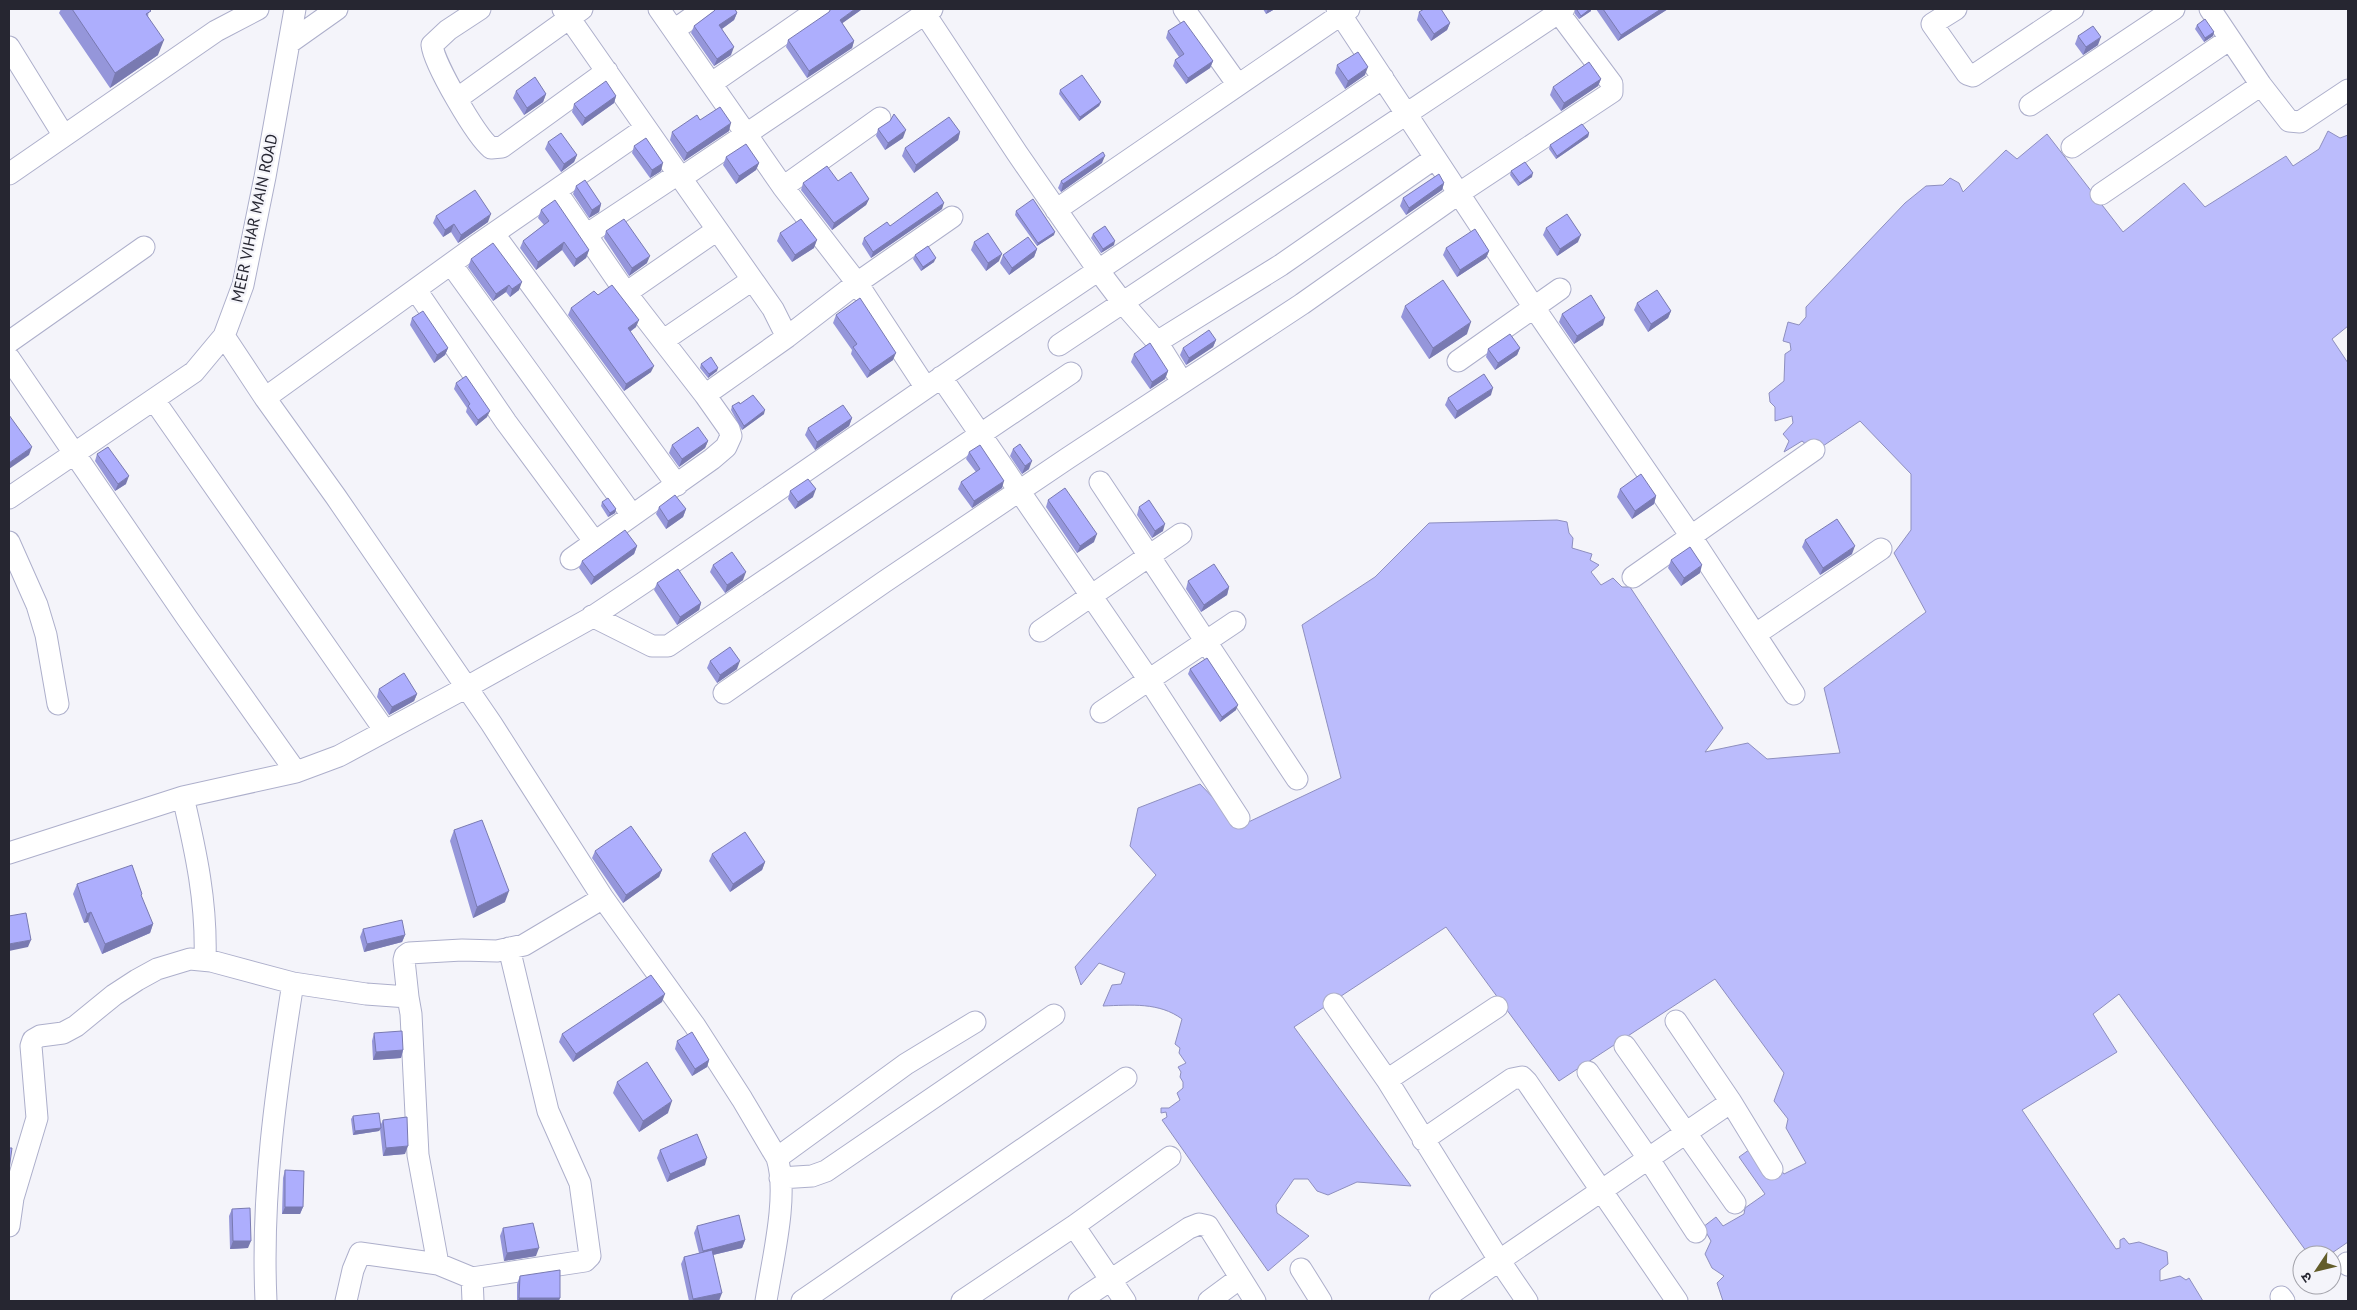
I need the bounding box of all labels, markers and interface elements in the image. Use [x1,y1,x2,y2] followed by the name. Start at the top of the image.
[226,132,282,304] street label: MEER VIHAR MAIN ROAD
[2292,1245,2342,1295] north arrow
[2296,1268,2316,1286] text: उ

